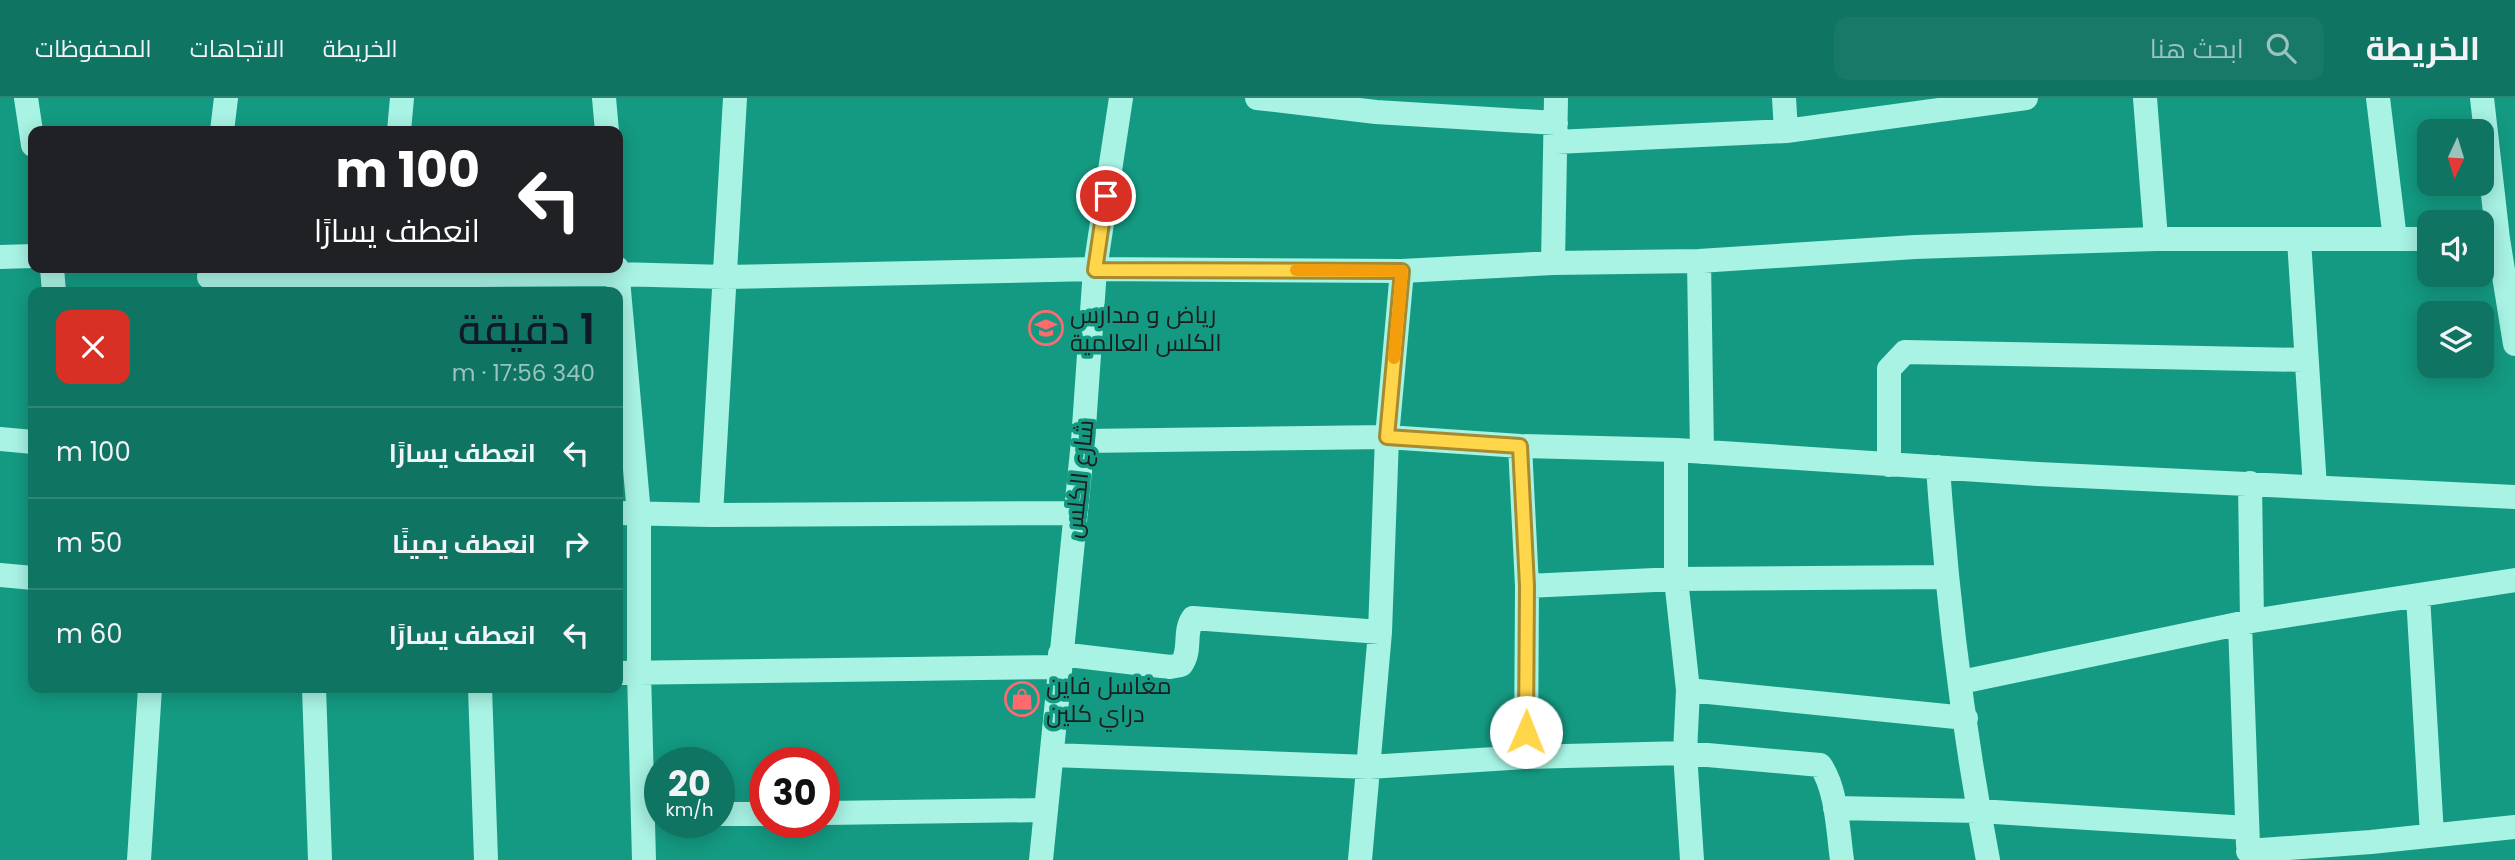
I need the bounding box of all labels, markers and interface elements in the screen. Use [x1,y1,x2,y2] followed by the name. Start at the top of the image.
[1834,17,2324,80] search box
[2366,25,2480,72] text: الخريطة
[2262,29,2300,67] icon: search
[2150,31,2244,67] text: ابحث هنا
[35,32,152,65] text: المحفوظات
[190,32,285,65] text: الاتجاهات
[323,32,398,65] text: الخريطة
[2417,119,2494,196] north arrow
[2417,119,2494,378] map controls
[335,136,480,204] text: 100 m
[504,154,595,245] icon: left
[1076,166,1136,226] pin
[1087,177,1125,215] icon: arrive
[314,208,480,253] text: انعطف يسارًا
[2417,210,2494,287] button: sound
[1070,298,1222,359] place label: رياض و مدارس الكلس العالمية
[458,300,595,359] text: 1 دقيقة
[2417,301,2494,378] button: layers
[1027,309,1065,347] school or university icon: رياض و مدارس الكلس العالمية
[56,310,130,384] button: close
[452,357,595,389] text: 340 m · 17:56
[1056,418,1102,540] street label: شارع الكلس
[56,434,131,470] text: 100 m
[557,434,595,472] icon: left
[389,435,536,471] text: انعطف يسارًا
[56,525,122,561] text: 50 m
[557,525,595,563] icon: right
[392,526,536,562] text: انعطف يمينًا
[56,616,123,652] text: 60 m
[557,616,595,654] icon: left
[389,617,536,653] text: انعطف يسارًا
[1046,669,1172,732] place label: مغاسل فاين دراي كلين
[1003,680,1041,718] shop icon: مغاسل فاين دراي كلين
[1489,695,1563,769] position arrow
[749,747,840,838] speed limit sign: 30
[668,759,711,808] text: 20
[666,797,713,822] text: km/h

